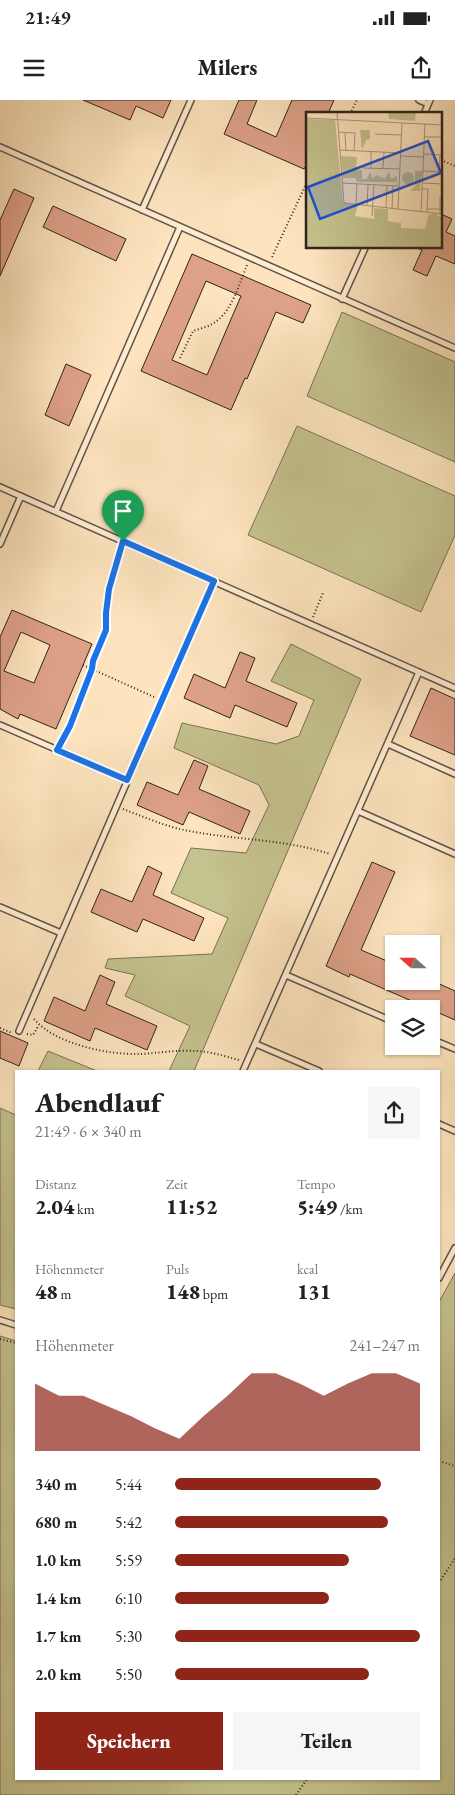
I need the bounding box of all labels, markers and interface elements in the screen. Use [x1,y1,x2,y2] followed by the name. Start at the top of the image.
[25,5,71,30] text: 21:49
[198,53,257,82] text: Milers
[20,54,48,82] icon: menu
[407,54,435,82] icon: share
[306,112,442,249] inset map
[102,490,144,541] pin
[109,497,137,525] icon: arrive
[385,935,440,990] north arrow
[385,935,440,1055] map controls
[385,1000,440,1055] button: layers
[35,1084,161,1120] text: Abendlauf
[368,1087,420,1139] button: share
[35,1121,142,1142] text: 21:49 · 6 × 340 m
[35,1175,76,1193] text: Distanz
[166,1175,188,1193] text: Zeit
[297,1175,335,1193] text: Tempo
[35,1193,74,1220] text: 2.04
[166,1193,217,1220] text: 11:52
[297,1193,337,1220] text: 5:49
[74,1200,95,1218] text: km
[337,1200,363,1218] text: /km
[35,1260,104,1278] text: Höhenmeter
[166,1260,189,1278] text: Puls
[297,1260,318,1278] text: kcal
[35,1278,58,1305] text: 48
[166,1278,200,1305] text: 148
[297,1278,331,1305] text: 131
[58,1285,71,1303] text: m
[200,1285,228,1303] text: bpm
[35,1335,114,1356] text: Höhenmeter
[349,1335,420,1356] text: 241–247 m
[35,1474,77,1495] text: 340 m
[115,1474,142,1495] text: 5:44
[35,1512,77,1533] text: 680 m
[115,1512,142,1533] text: 5:42
[35,1550,81,1571] text: 1.0 km
[115,1550,142,1571] text: 5:59
[35,1588,81,1609] text: 1.4 km
[115,1588,142,1609] text: 6:10
[35,1626,81,1647] text: 1.7 km
[115,1626,142,1647] text: 5:30
[35,1664,81,1685] text: 2.0 km
[115,1664,142,1685] text: 5:50
[35,1712,223,1770] button: Speichern
[233,1712,420,1770] button: Teilen

